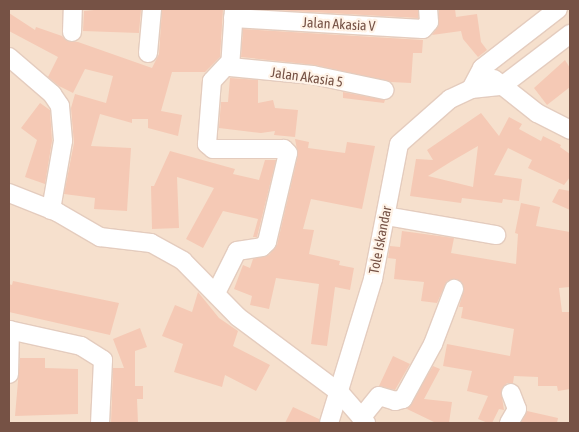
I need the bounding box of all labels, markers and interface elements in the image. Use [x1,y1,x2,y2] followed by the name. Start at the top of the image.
[302,14,376,34] street label: Jalan Akasia V
[270,64,344,90] street label: Jalan Akasia 5
[365,205,395,275] street label: Tole Iskandar

